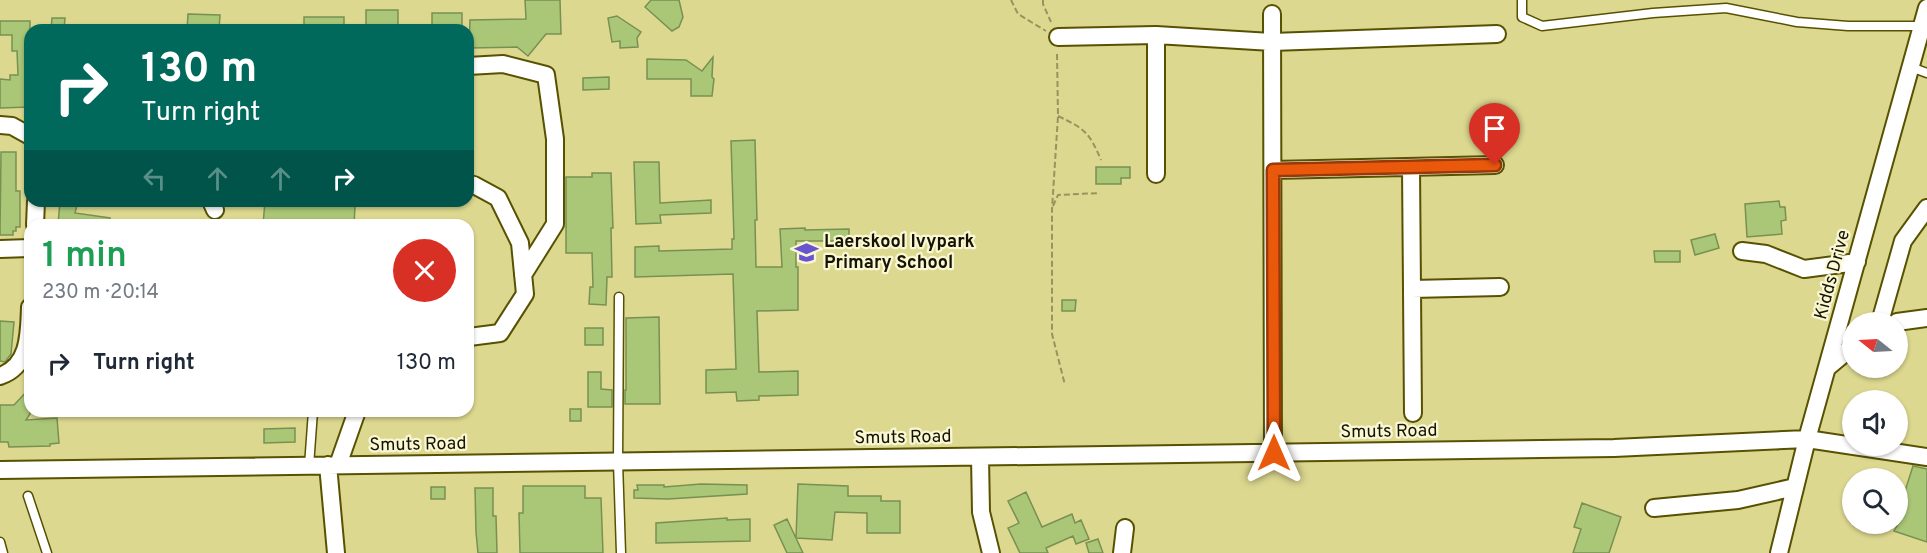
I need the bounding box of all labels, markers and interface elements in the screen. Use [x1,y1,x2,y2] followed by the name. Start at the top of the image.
[141,44,257,97] text: 130 m
[42,48,120,126] icon: right
[141,96,260,130] text: Turn right
[1469,103,1520,165] pin
[1478,112,1511,145] icon: arrive
[138,162,171,195] icon: left
[201,162,234,195] icon: ahead
[264,162,297,195] icon: ahead
[327,162,360,195] icon: right
[1810,228,1856,322] street label: Kidds Drive
[824,231,975,275] place label: Laerskool Ivypark Primary School
[42,234,127,280] text: 1 min
[393,239,456,302] button: close
[793,239,819,265] school or university icon: Laerskool Ivypark Primary School
[42,280,159,306] text: 230 m · 20:14
[1842,312,1908,378] north arrow
[1842,312,1908,534] map controls
[42,347,75,380] icon: right
[93,350,195,377] text: Turn right
[397,350,456,377] text: 130 m
[1842,390,1908,456] button: sound
[1340,420,1438,444] street label: Smuts Road
[1242,421,1306,485] position arrow
[854,426,952,450] street label: Smuts Road
[369,433,467,457] street label: Smuts Road
[1842,468,1908,534] button: search

